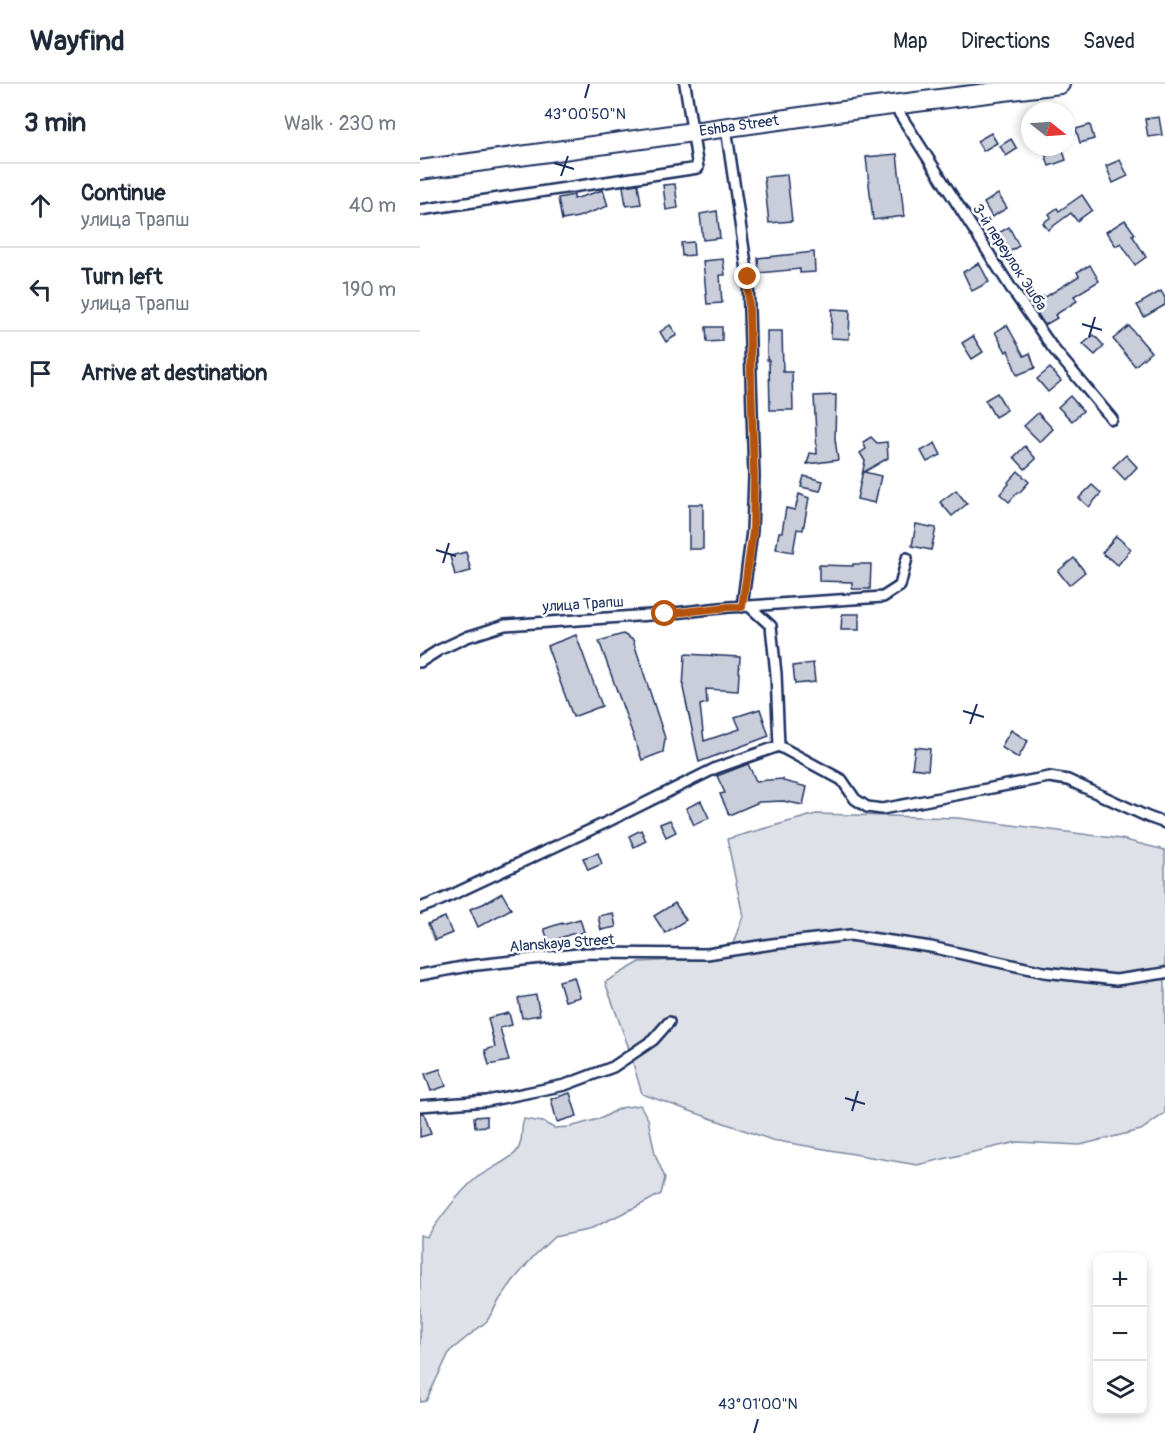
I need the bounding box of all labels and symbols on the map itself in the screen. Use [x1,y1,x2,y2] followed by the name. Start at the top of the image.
[1021,102,1075,156] north arrow
[544,105,626,124] text: 43°00'50"N
[698,111,781,141] street label: Eshba Street
[968,200,1051,314] street label: 3-й переулок Эшба
[734,263,760,289] route end
[541,592,624,617] street label: улица Трапш
[651,600,677,626] route start
[509,930,616,957] street label: Alanskaya Street
[718,1395,798,1414] text: 43°01'00"N

